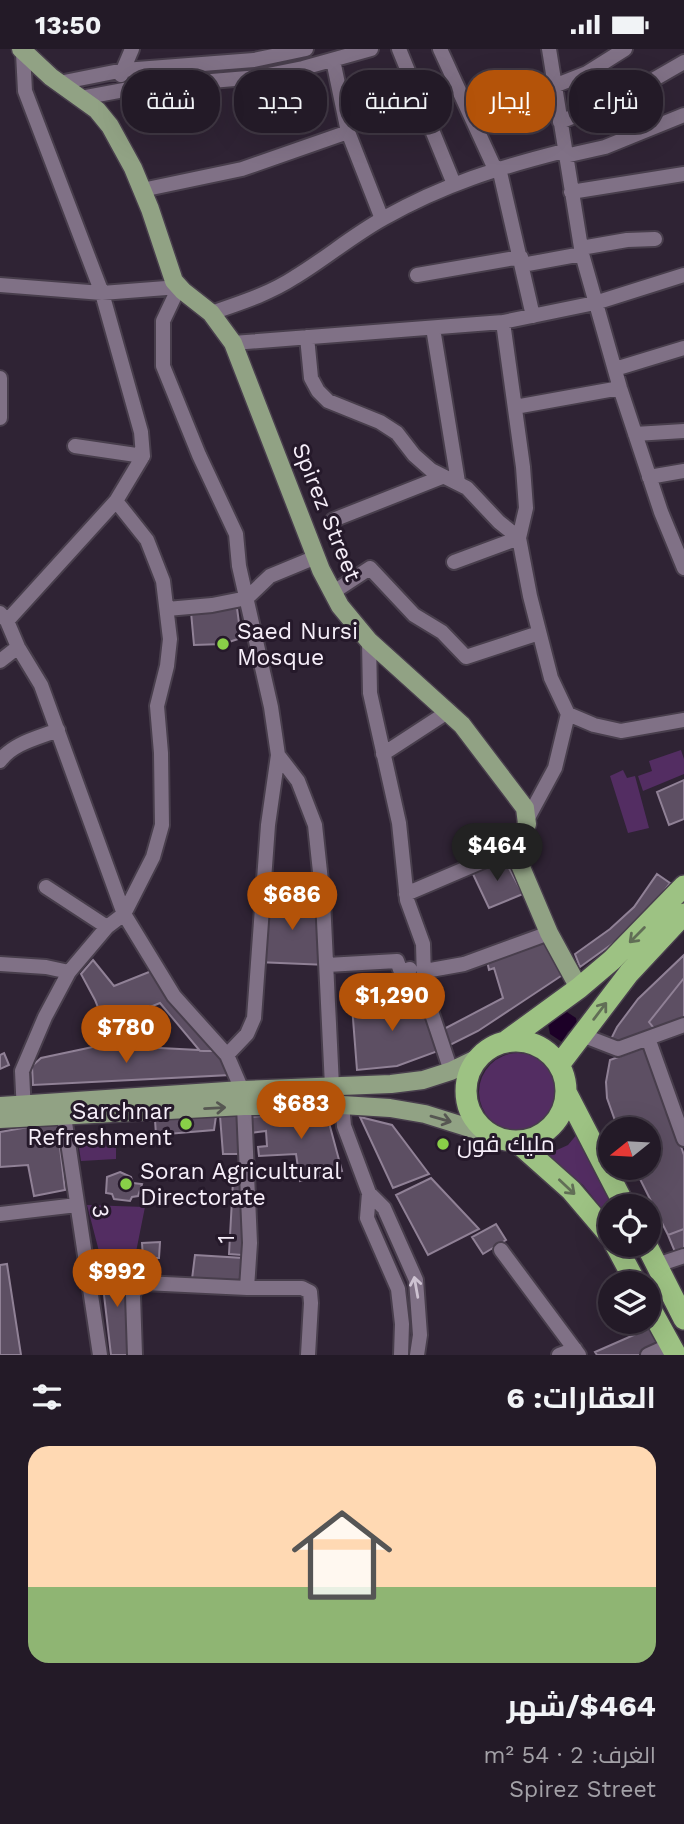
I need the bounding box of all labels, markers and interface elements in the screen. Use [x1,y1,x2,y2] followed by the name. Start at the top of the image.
[35,10,101,40] text: 13:50
[122,70,220,133] chip: شقة
[234,70,327,133] chip: جديد
[341,70,452,133] chip: تصفية
[466,70,555,133] chip: إيجار
[569,70,663,133] chip: شراء
[287,439,367,586] street label: Spirez Street
[237,618,358,671] place label: Saed Nursi Mosque
[215,636,231,652] marker: Saed Nursi Mosque
[456,823,538,883] pin: $464
[468,832,526,859] text: $464
[251,873,333,932] pin: $686
[263,881,321,908] text: $686
[628,926,645,943] one-way arrow
[335,974,449,1033] pin: $1,290
[355,982,429,1009] text: $1,290
[593,1002,607,1021] one-way arrow
[85,1005,167,1065] pin: $780
[97,1014,155,1041] text: $780
[260,1081,342,1141] pin: $683
[273,1090,329,1117] text: $683
[27,1098,172,1151] place label: Sarchnar Refreshment
[203,1101,226,1114] one-way arrow
[430,1113,452,1126] one-way arrow
[178,1116,194,1132] marker: Sarchnar Refreshment
[598,1117,662,1179] north arrow
[598,1117,661,1334] map controls
[457,1131,555,1158] place label: مليك فون
[435,1136,451,1152] marker: مليك فون
[140,1158,341,1211] place label: Soran Agricultural Directorate
[118,1176,134,1192] marker: Soran Agricultural Directorate
[558,1178,575,1195] one-way arrow
[598,1194,661,1257] button: locate
[86,1202,115,1220] street label: 3
[213,1235,240,1243] street label: 1
[76,1249,158,1309] pin: $992
[89,1258,145,1285] text: $992
[598,1271,661,1334] button: layers
[409,1276,422,1299] one-way arrow
[28,1378,66,1416] icon: filters
[506,1380,656,1415] text: العقارات: 6
[279,1492,405,1618] icon: home
[507,1688,656,1723] text: $464/شهر
[484,1742,656,1769] text: الغرف: 2 · 54 m²
[509,1776,656,1803] text: Spirez Street

